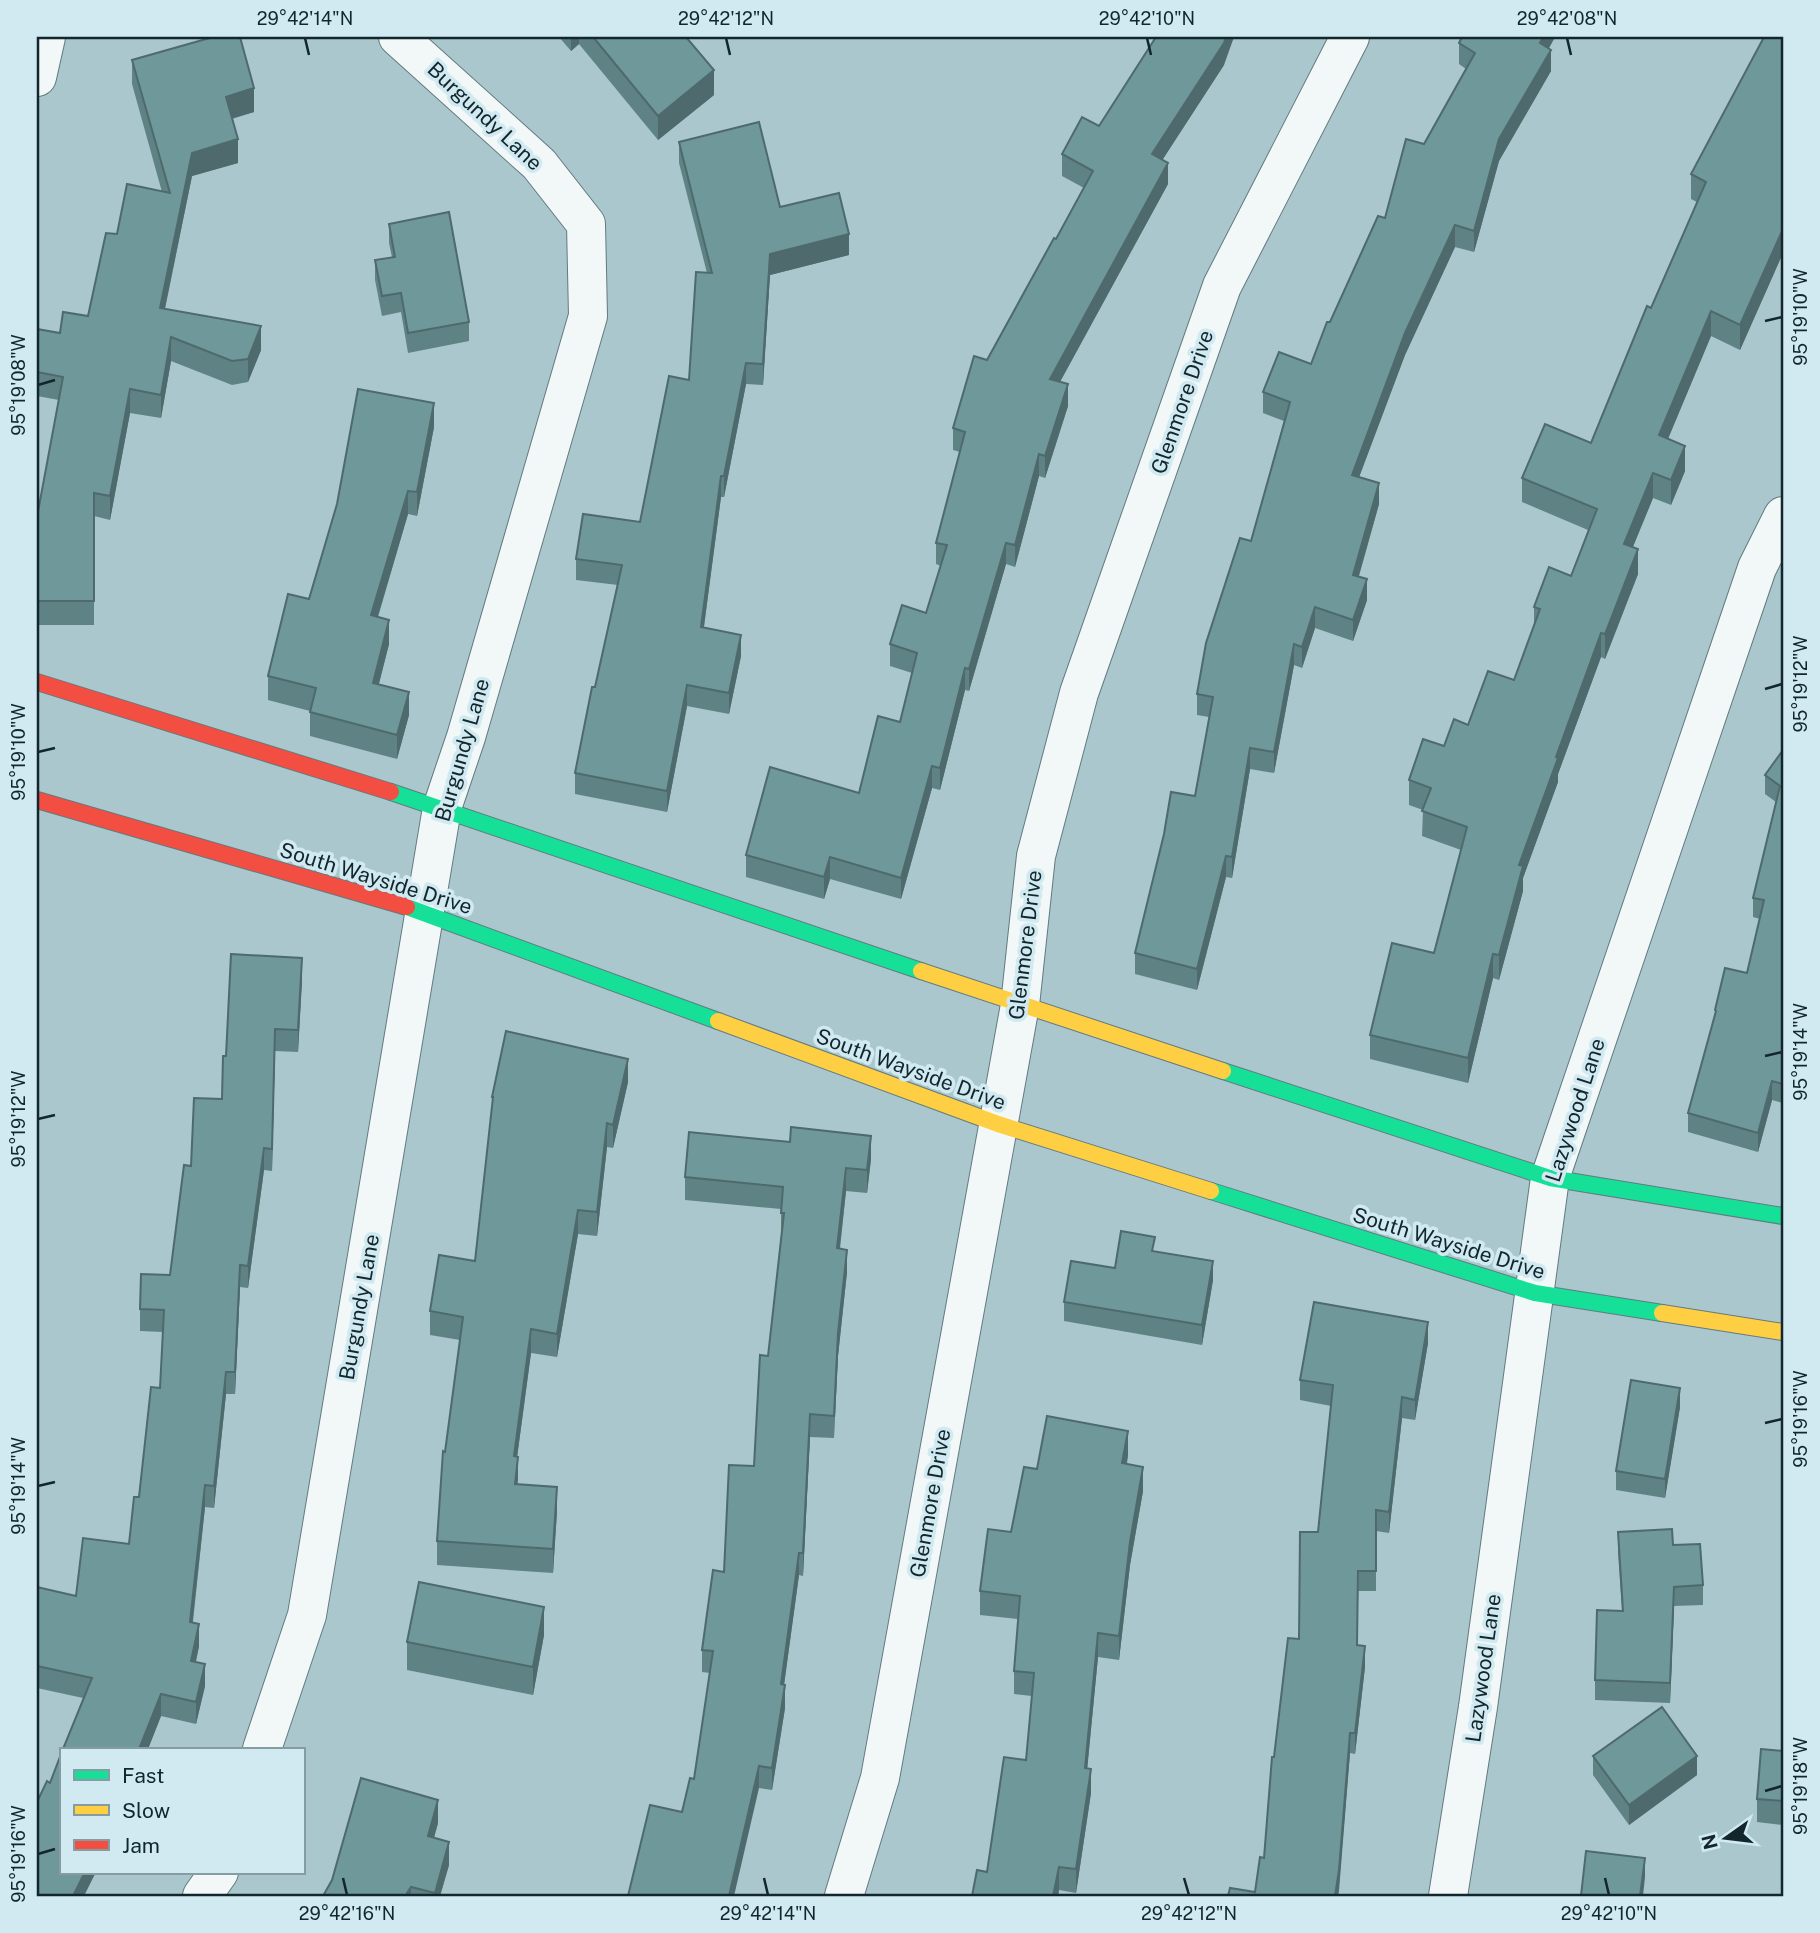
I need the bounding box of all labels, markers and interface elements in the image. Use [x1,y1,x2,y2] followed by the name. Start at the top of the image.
[257,8,353,29] text: 29°42'14"N
[678,8,774,29] text: 29°42'12"N
[1099,8,1195,29] text: 29°42'10"N
[1517,8,1617,29] text: 29°42'08"N
[422,56,548,176] street label: Burgundy Lane
[1790,268,1811,366] text: 95°19'10"W
[1146,327,1218,477] street label: Glenmore Drive
[8,334,29,436] text: 95°19'08"W
[1790,635,1811,733] text: 95°19'12"W
[430,676,494,824] street label: Burgundy Lane
[8,703,29,801] text: 95°19'10"W
[277,837,475,919] street label: South Wayside Drive
[1003,869,1047,1021] street label: Glenmore Drive
[1790,1003,1811,1101] text: 95°19'14"W
[813,1023,1009,1115] street label: South Wayside Drive
[1540,1035,1610,1185] street label: Lazywood Lane
[8,1070,29,1168] text: 95°19'12"W
[1350,1202,1548,1284] street label: South Wayside Drive
[334,1232,384,1382] street label: Burgundy Lane
[1790,1370,1811,1468] text: 95°19'16"W
[905,1427,955,1579] street label: Glenmore Drive
[8,1437,29,1535] text: 95°19'14"W
[1460,1592,1506,1744] street label: Lazywood Lane
[1790,1737,1811,1835] text: 95°19'18"W
[60,1748,304,1874] legend
[122,1763,164,1788] text: Fast
[122,1798,170,1823] text: Slow
[1690,1804,1760,1874] north arrow
[8,1805,29,1903] text: 95°19'16"W
[1697,1832,1722,1852] text: N
[122,1833,160,1858] text: Jam
[299,1903,395,1924] text: 29°42'16"N
[720,1903,816,1924] text: 29°42'14"N
[1141,1903,1237,1924] text: 29°42'12"N
[1561,1903,1657,1924] text: 29°42'10"N

